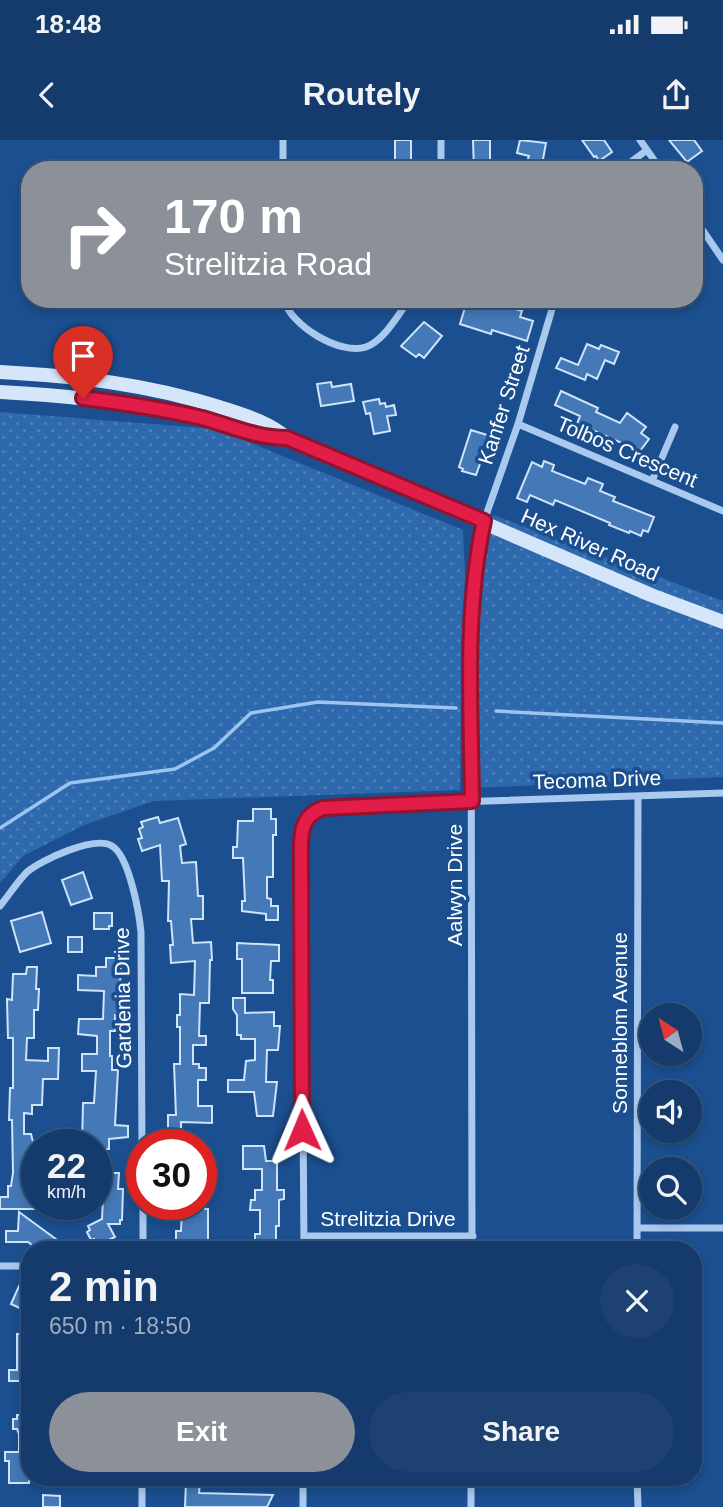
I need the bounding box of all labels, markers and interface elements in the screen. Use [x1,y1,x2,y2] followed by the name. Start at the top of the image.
[35,9,102,39] text: 18:48
[28,76,66,114] icon: back
[303,76,420,112] text: Routely
[657,76,695,114] icon: share
[49,189,140,280] icon: right
[164,189,303,243] text: 170 m
[164,246,372,282] text: Strelitzia Road
[53,326,113,398] pin
[64,337,102,375] icon: arrive
[473,342,534,467] street label: Kanfer Street
[553,412,701,492] street label: Tolbos Crescent
[518,504,663,585] street label: Hex River Road
[532,766,662,793] street label: Tecoma Drive
[443,824,466,946] street label: Aalwyn Drive
[110,927,135,1069] street label: Gardenia Drive
[608,932,631,1114] street label: Sonneblom Avenue
[639,1003,702,1066] north arrow
[639,1003,702,1220] map controls
[639,1080,702,1143] button: sound
[265,1093,339,1167] position arrow
[126,1129,217,1220] speed limit sign: 30
[47,1146,86,1185] text: 22
[639,1157,702,1220] button: search
[47,1182,86,1202] text: km/h
[320,1207,456,1230] street label: Strelitzia Drive
[49,1263,159,1310] text: 2 min
[600,1264,674,1338] button: close
[49,1313,191,1339] text: 650 m · 18:50
[49,1392,355,1472] button: Exit
[369,1392,674,1472] button: Share

